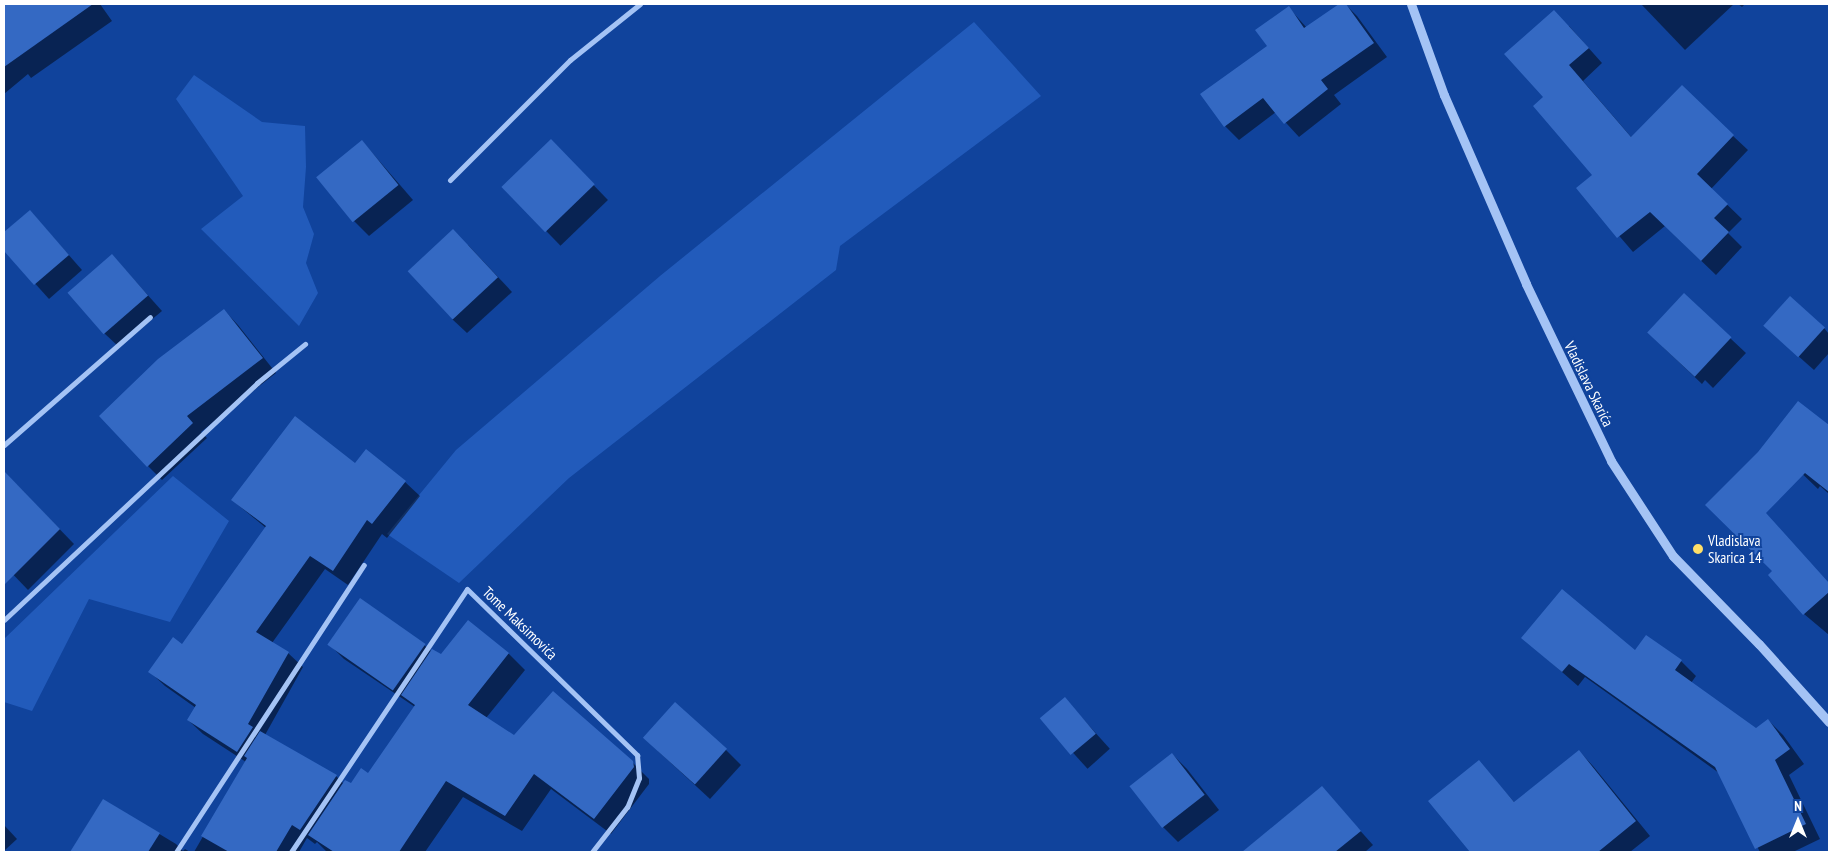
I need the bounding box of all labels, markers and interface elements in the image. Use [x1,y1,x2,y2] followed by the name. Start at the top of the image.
[1561,338,1617,430] street label: Vladislava Skarića
[1708,531,1762,566] place label: Vladislava Skarica 14
[1692,543,1704,555] marker: Vladislava Skarica 14
[479,583,561,663] street label: Tome Maksimovića
[1773,796,1823,846] north arrow
[1794,797,1802,815] text: N

